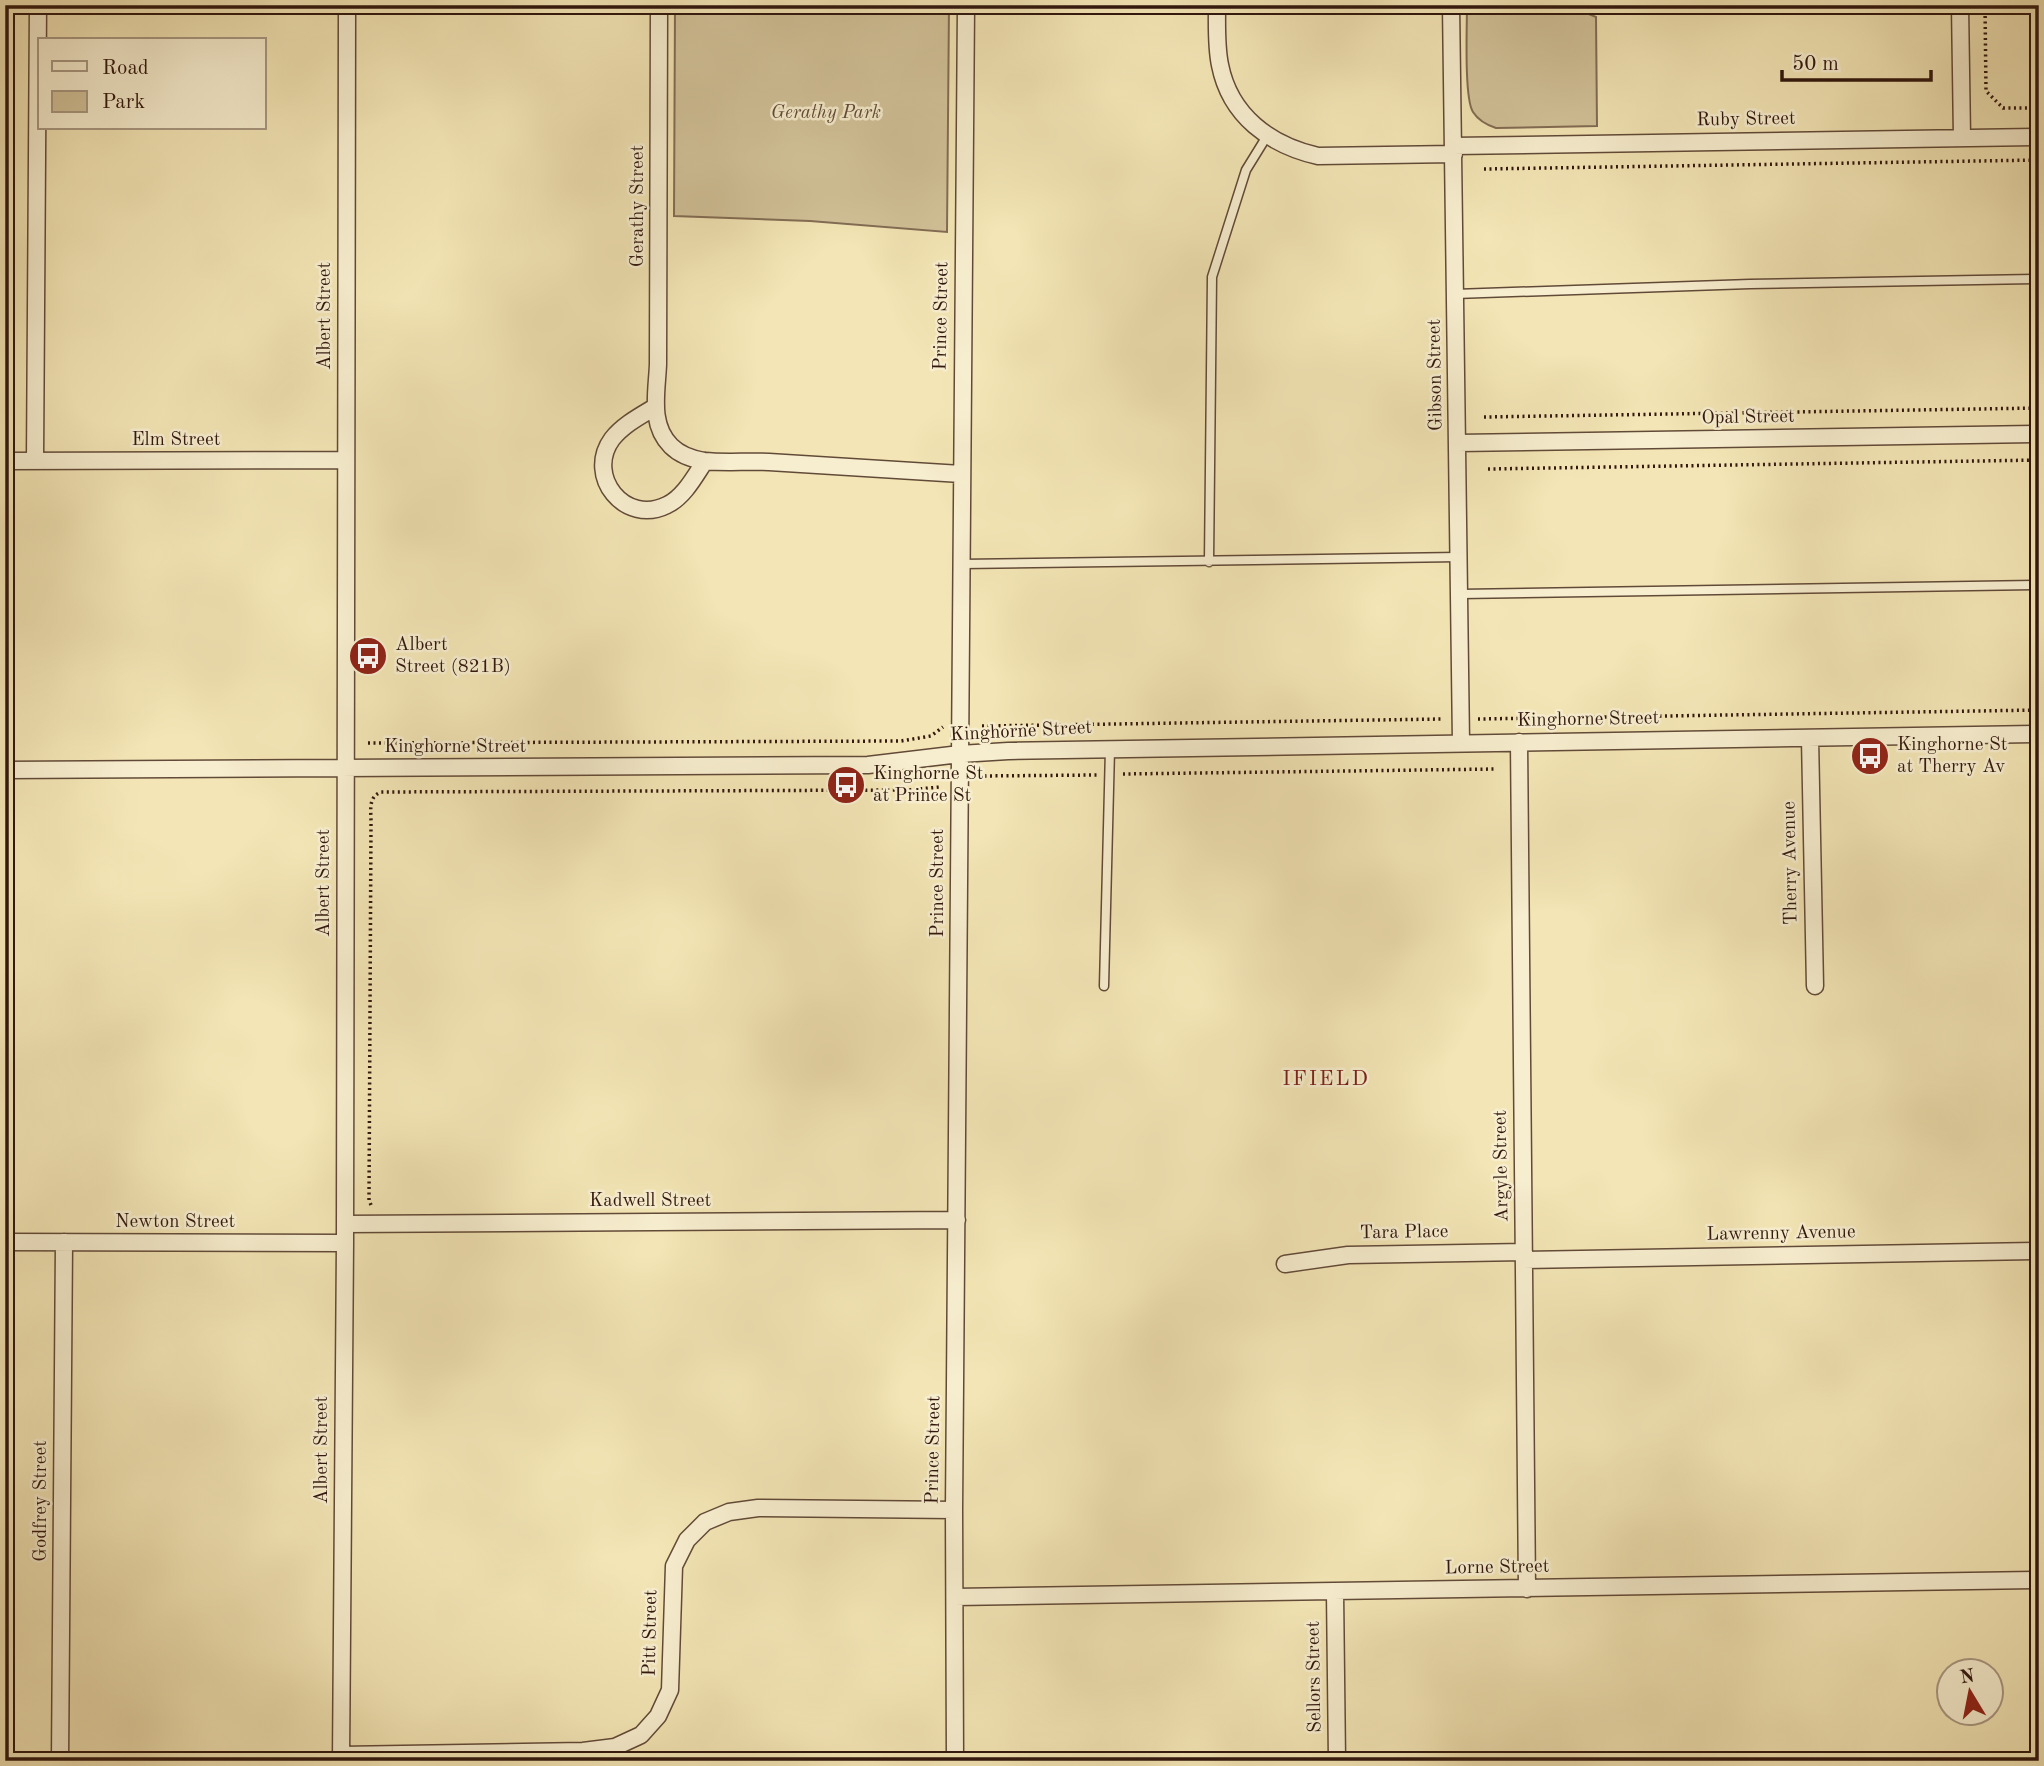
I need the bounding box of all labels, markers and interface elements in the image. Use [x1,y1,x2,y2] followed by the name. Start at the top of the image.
[38,38,266,130] legend
[1782,38,1930,82] scale bar
[1792,54,1839,75] text: 50 m
[102,58,149,79] text: Road
[102,92,145,113] text: Park
[771,104,881,123] park label: Gerathy Park
[1696,110,1796,130] street label: Ruby Street
[629,145,648,267] street label: Gerathy Street
[932,261,952,371] street label: Prince Street
[316,262,335,370] street label: Albert Street
[1426,319,1446,431] street label: Gibson Street
[1701,408,1795,428] street label: Opal Street
[132,431,221,450] street label: Elm Street
[347,635,389,677] bus stop icon: Albert Street (821B)
[395,636,511,677] place label: Albert Street (821B)
[1517,709,1659,731] street label: Kinghorne Street
[949,719,1093,745] street label: Kinghorne Street
[1849,735,1891,777] bus stop icon: Kinghorne St at Therry Av
[1897,736,2007,777] place label: Kinghorne St at Therry Av
[384,738,526,757] street label: Kinghorne Street
[825,764,867,806] bus stop icon: Kinghorne St at Prince St
[873,765,983,806] place label: Kinghorne St at Prince St
[1780,801,1802,925] street label: Therry Avenue
[315,829,334,937] street label: Albert Street
[929,829,948,937] street label: Prince Street
[1282,1069,1370,1090] district label: IFIELD
[1492,1110,1512,1222] street label: Argyle Street
[589,1192,711,1211] street label: Kadwell Street
[115,1213,235,1232] street label: Newton Street
[1359,1223,1449,1243] street label: Tara Place
[1706,1223,1856,1245] street label: Lawrenny Avenue
[924,1395,944,1505] street label: Prince Street
[313,1396,332,1504] street label: Albert Street
[32,1440,51,1562] street label: Godfrey Street
[1445,1558,1549,1578] street label: Lorne Street
[641,1589,661,1677] street label: Pitt Street
[1305,1621,1325,1733] street label: Sellors Street
[1936,1658,2006,1728] north arrow
[1959,1667,1977,1688] text: N

